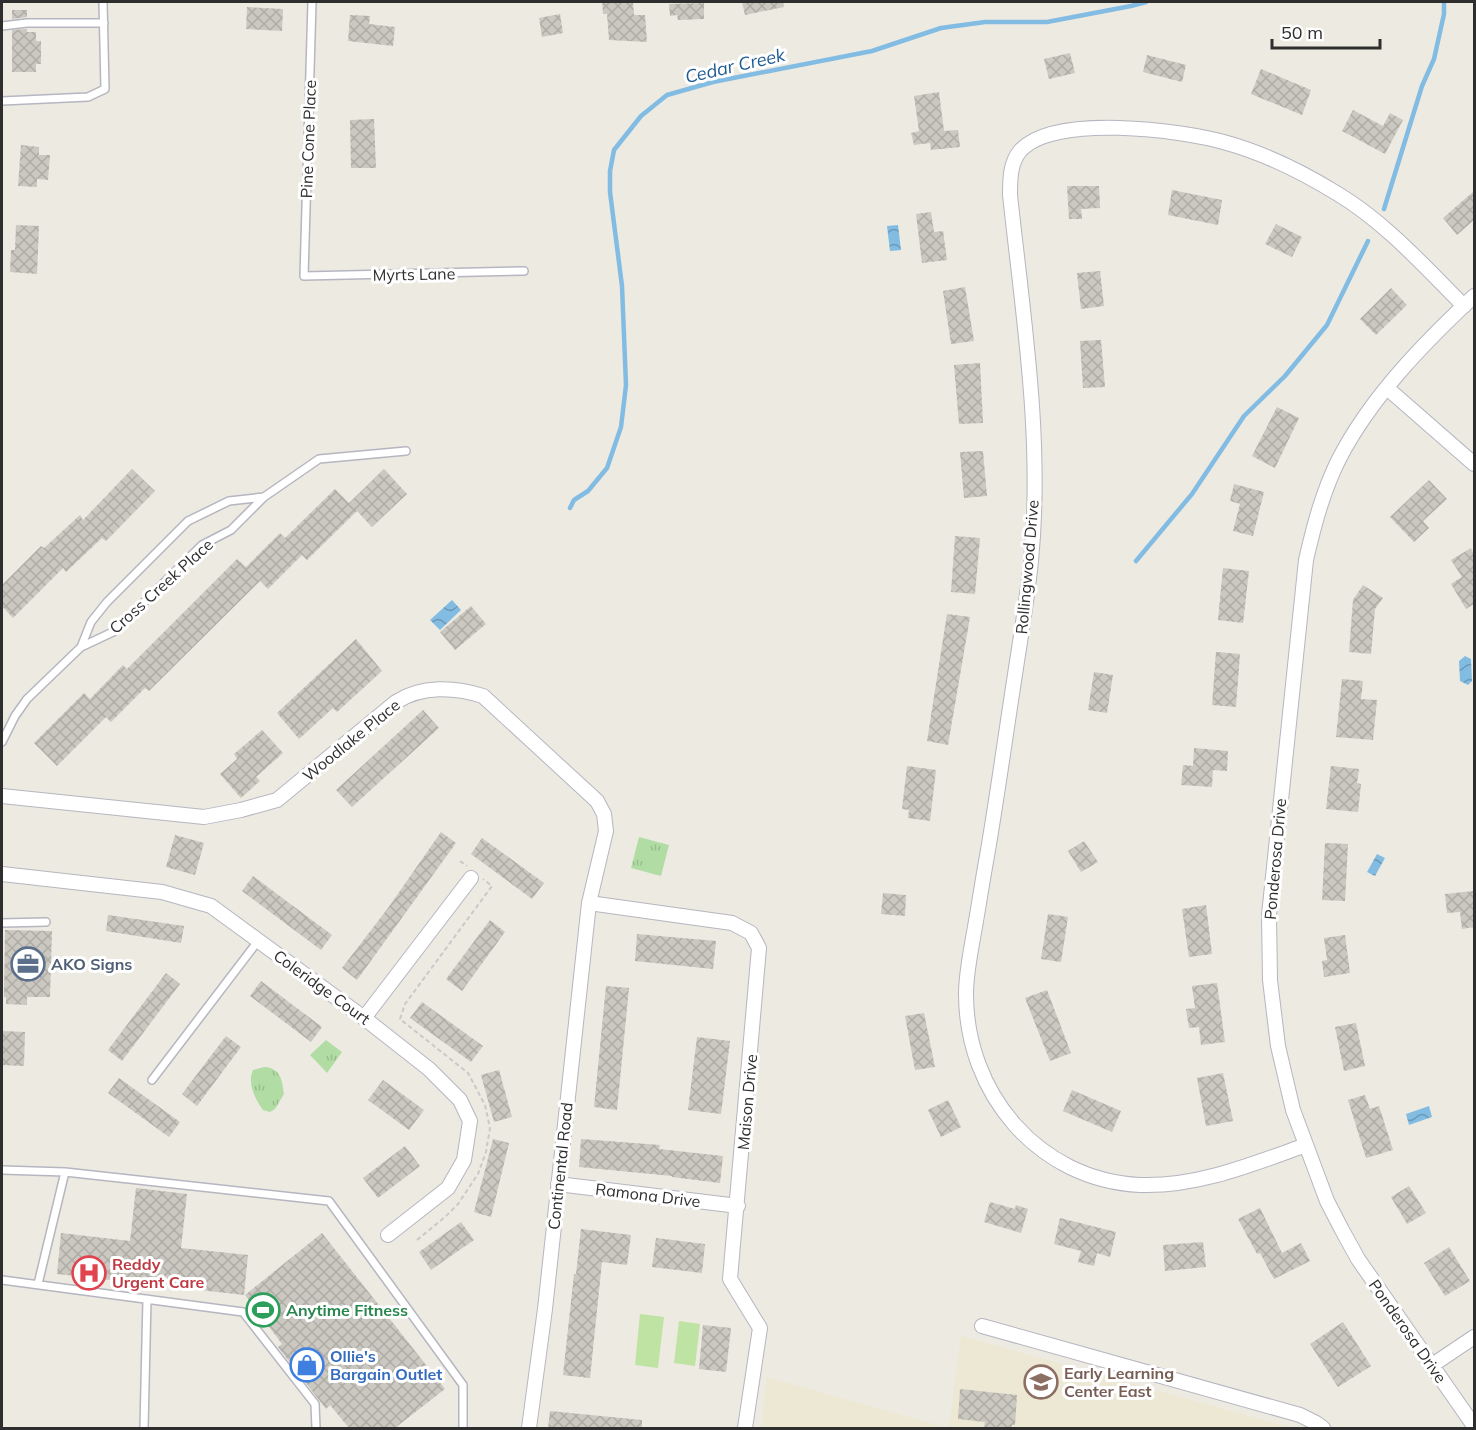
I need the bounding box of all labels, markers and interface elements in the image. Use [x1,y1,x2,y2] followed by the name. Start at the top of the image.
[1272,12,1380,50] scale bar
[1281,21,1323,44] text: 50 m
[683,43,788,88] water label: Cedar Creek
[296,79,320,199] street label: Pine Cone Place
[373,263,455,285] street label: Myrts Lane
[1011,499,1043,635] street label: Rollingwood Drive
[105,534,217,638] street label: Cross Creek Place
[298,695,404,785] street label: Woodlake Place
[1260,797,1290,921] street label: Ponderosa Drive
[270,945,374,1029] street label: Coleridge Court
[10,946,46,982] office icon: AKO Signs
[51,954,132,974] place label: AKO Signs
[733,1053,761,1151] street label: Maison Drive
[543,1101,577,1231] street label: Continental Road
[594,1179,702,1211] street label: Ramona Drive
[112,1254,205,1292] place label: Reddy Urgent Care
[71,1255,107,1291] hospital icon: Reddy Urgent Care
[1365,1275,1451,1387] street label: Ponderosa Drive
[245,1292,281,1328] sports icon: Anytime Fitness
[286,1300,408,1320] place label: Anytime Fitness
[330,1346,442,1384] place label: Ollie's Bargain Outlet
[289,1347,325,1383] shop icon: Ollie's Bargain Outlet
[1064,1363,1174,1401] place label: Early Learning Center East
[1023,1364,1059,1400] school or university icon: Early Learning Center East

